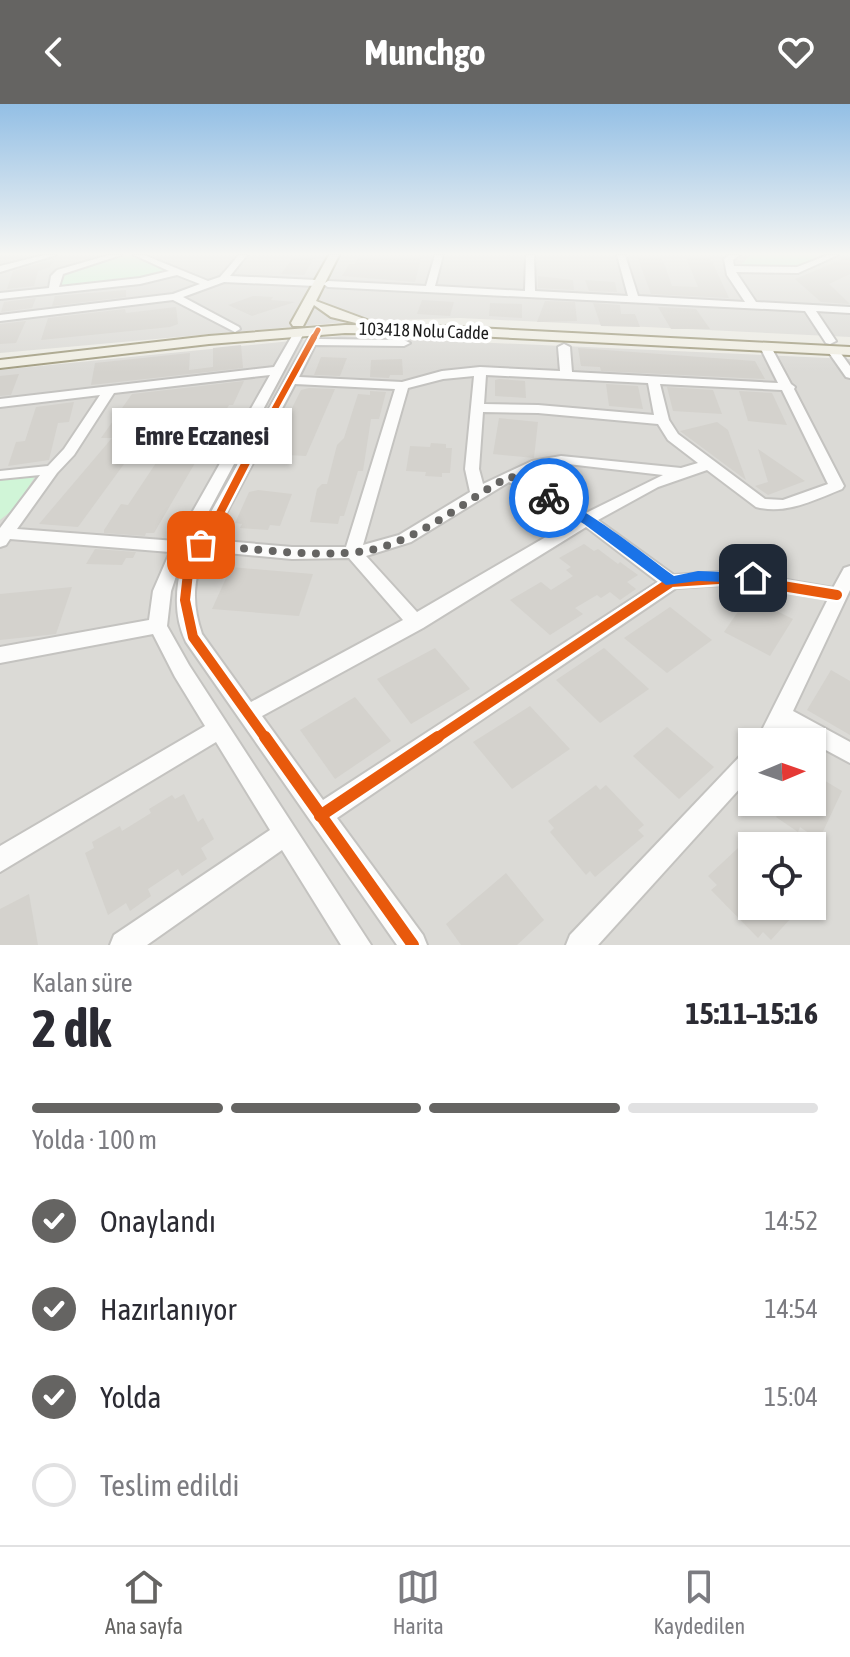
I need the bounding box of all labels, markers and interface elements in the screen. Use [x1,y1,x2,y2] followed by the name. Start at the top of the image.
[32,30,76,74] icon: back
[774,30,818,74] icon: heart
[364,31,486,73] text: Munchgo
[359,318,489,343] street label: 103418 Nolu Cadde
[111,409,291,465] callout: Emre Eczanesi
[135,421,269,451] text: Emre Eczanesi
[509,458,589,538] courier
[527,476,571,520] icon: bike
[167,511,235,579] pin
[179,523,223,567] icon: bag
[719,544,787,612] pin
[731,556,775,600] icon: home
[738,728,826,816] north arrow
[738,728,826,920] map controls
[738,832,826,920] button: locate
[32,968,133,998] text: Kalan süre
[686,996,818,1030] text: 15:11–15:16
[32,998,111,1058] text: 2 dk
[32,1125,157,1155] text: Yolda · 100 m
[32,1199,76,1243] icon: check
[100,1204,216,1238] text: Onaylandı
[764,1206,818,1236] text: 14:52
[32,1287,76,1331] icon: check
[100,1292,236,1326] text: Hazırlanıyor
[764,1294,818,1324] text: 14:54
[32,1375,76,1419] icon: check
[100,1380,161,1414] text: Yolda
[764,1382,818,1412] text: 15:04
[100,1468,240,1502] text: Teslim edildi
[105,1565,183,1639] tab: Ana sayfa
[393,1565,444,1639] tab: Harita
[654,1565,745,1639] tab: Kaydedilen

